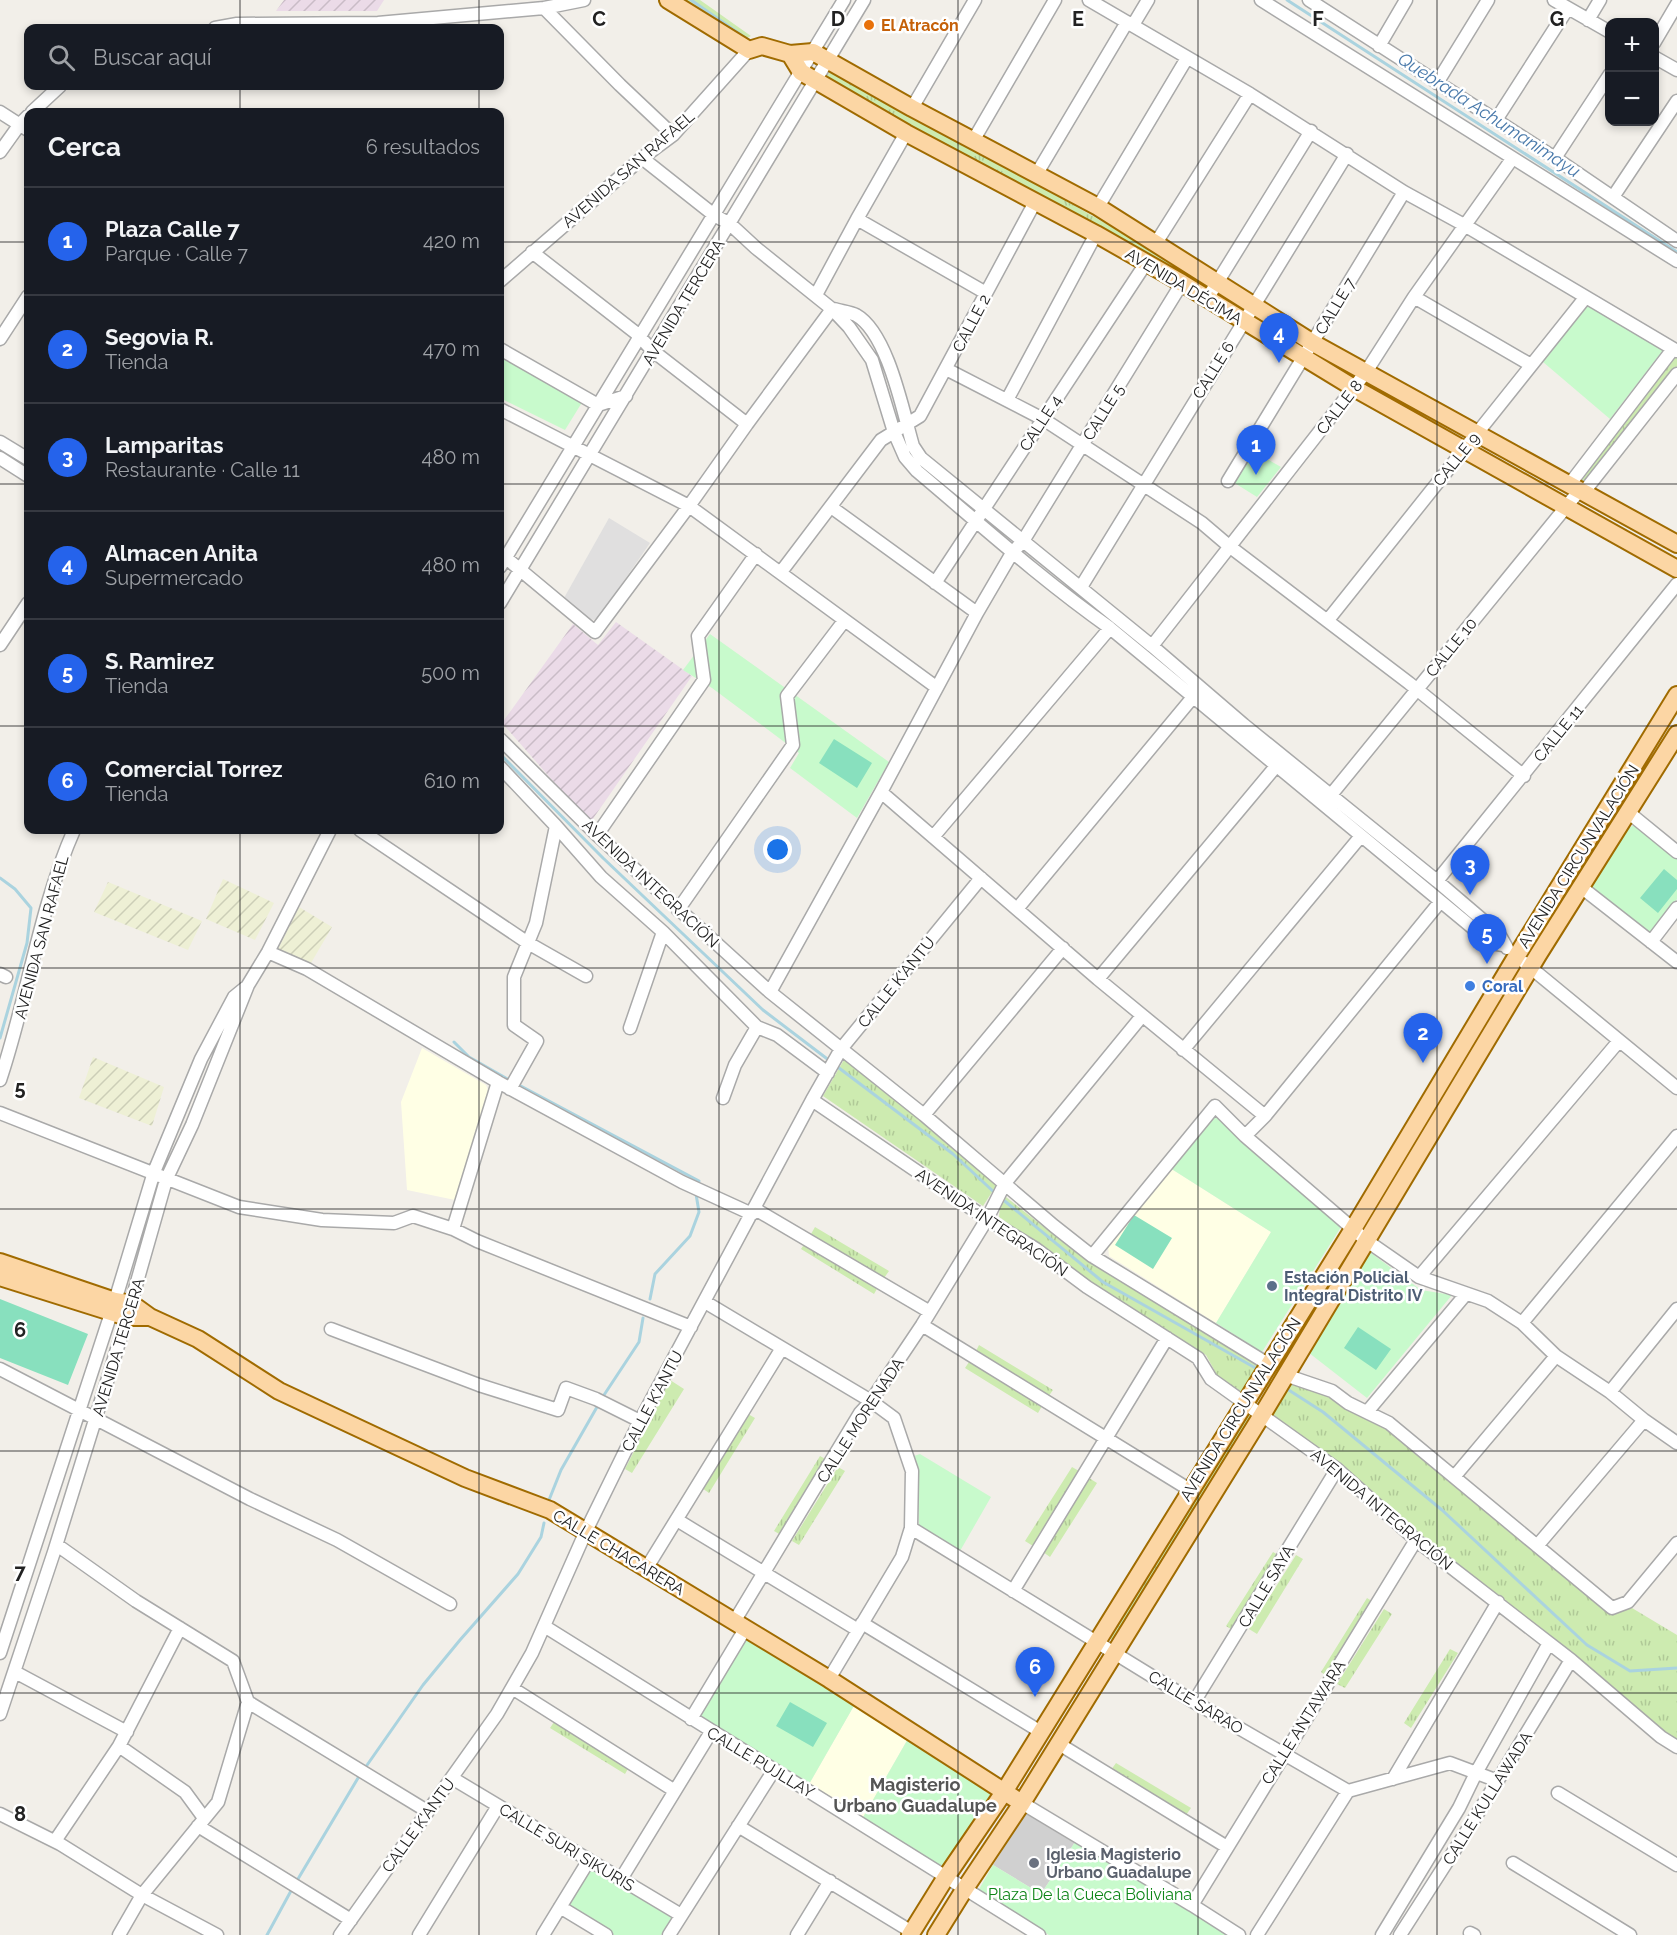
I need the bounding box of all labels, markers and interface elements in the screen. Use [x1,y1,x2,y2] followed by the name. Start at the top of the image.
[592,7,606,31] text: C
[831,7,845,31] text: D
[1072,7,1084,31] text: E
[1312,7,1324,31] text: F
[1550,7,1564,31] text: G
[881,16,959,35] place label: El Atracón
[862,18,876,32] marker: El Atracón
[1605,18,1659,126] map controls
[1605,18,1659,72] button: +
[24,24,504,90] search box
[45,41,78,74] icon: search
[93,44,212,70] text: Buscar aquí
[1394,48,1584,181] water label: Quebrada Achumanimayu
[1605,72,1659,126] button: −
[558,106,699,232] street label: AVENIDA SAN RAFAEL
[48,132,121,162] text: Cerca
[366,135,480,159] text: 6 resultados
[105,216,240,242] text: Plaza Calle 7
[63,229,72,253] text: 1
[423,229,480,253] text: 420 m
[638,236,729,369] street label: AVENIDA TERCERA
[105,242,248,266] text: Parque · Calle 7
[1122,243,1246,329] street label: AVENIDA DÉCIMA
[1311,274,1360,338] street label: CALLE 7
[948,291,994,355] street label: CALLE 2
[1260,314,1298,363] pin: 4
[105,324,214,350] text: Segovia R.
[62,337,73,361] text: 2
[423,337,480,361] text: 470 m
[1188,338,1238,402] street label: CALLE 6
[105,350,168,374] text: Tienda
[1312,376,1366,438] street label: CALLE 8
[1079,380,1128,444] street label: CALLE 5
[1015,392,1066,455] street label: CALLE 4
[1236,426,1276,475] pin: 1
[1429,429,1484,490] street label: CALLE 9
[105,432,224,458] text: Lamparitas
[62,445,73,469] text: 3
[422,445,480,469] text: 480 m
[105,458,300,482] text: Restaurante · Calle 11
[105,540,258,566] text: Almacen Anita
[62,553,73,577] text: 4
[422,553,480,577] text: 480 m
[105,566,243,590] text: Supermercado
[1422,614,1481,681] street label: CALLE 10
[105,648,214,674] text: S. Ramirez
[62,661,73,685] text: 5
[421,661,480,685] text: 500 m
[105,674,168,698] text: Tienda
[1530,701,1587,766] street label: CALLE 11
[105,756,283,782] text: Comercial Torrez
[1513,760,1643,952] street label: AVENIDA CIRCUNVALACIÓN
[61,769,74,793] text: 6
[424,769,480,793] text: 610 m
[105,782,168,806] text: Tienda
[579,815,723,951] street label: AVENIDA INTEGRACIÓN
[763,835,792,864] your location
[1450,846,1490,895] pin: 3
[10,853,73,1021] street label: AVENIDA SAN RAFAEL
[1468,914,1506,964] pin: 5
[854,933,939,1032] street label: CALLE K'ANTU
[1482,977,1524,996] place label: Coral
[1463,979,1477,993] marker: Coral
[1404,1014,1442,1063] pin: 2
[14,1076,26,1100] text: 5
[912,1164,1072,1280] street label: AVENIDA INTEGRACIÓN
[1284,1268,1423,1305] place label: Estación Policial Integral Distrito IV
[88,1276,149,1419] street label: AVENIDA TERCERA
[1265,1279,1279,1293] marker: Estación Policial Integral Distrito IV
[1175,1313,1305,1505] street label: AVENIDA CIRCUNVALACIÓN
[14,1318,26,1342] text: 6
[618,1348,687,1455] street label: CALLE K'ANTU
[813,1354,908,1486] street label: CALLE MORENADA
[1307,1444,1457,1574] street label: AVENIDA INTEGRACIÓN
[549,1506,688,1599] street label: CALLE CHACARERA
[1234,1541,1299,1631] street label: CALLE SAYA
[14,1560,26,1584] text: 7
[1016,1648,1054,1697] pin: 6
[1257,1656,1349,1788] street label: CALLE ANTAWARA
[1145,1667,1247,1738] street label: CALLE SARAO
[704,1723,818,1802] street label: CALLE PUJLLAY
[1439,1728,1536,1868] street label: CALLE KULLAWADA
[833,1774,997,1816] district label: Magisterio Urbano Guadalupe
[378,1775,459,1876] street label: CALLE K'ANTU
[496,1799,638,1896] street label: CALLE SURI SIKURIS
[14,1802,26,1826] text: 8
[1046,1845,1192,1882] place label: Iglesia Magisterio Urbano Guadalupe
[1027,1856,1041,1870] marker: Iglesia Magisterio Urbano Guadalupe
[988,1885,1192,1904] park label: Plaza De la Cueca Boliviana

